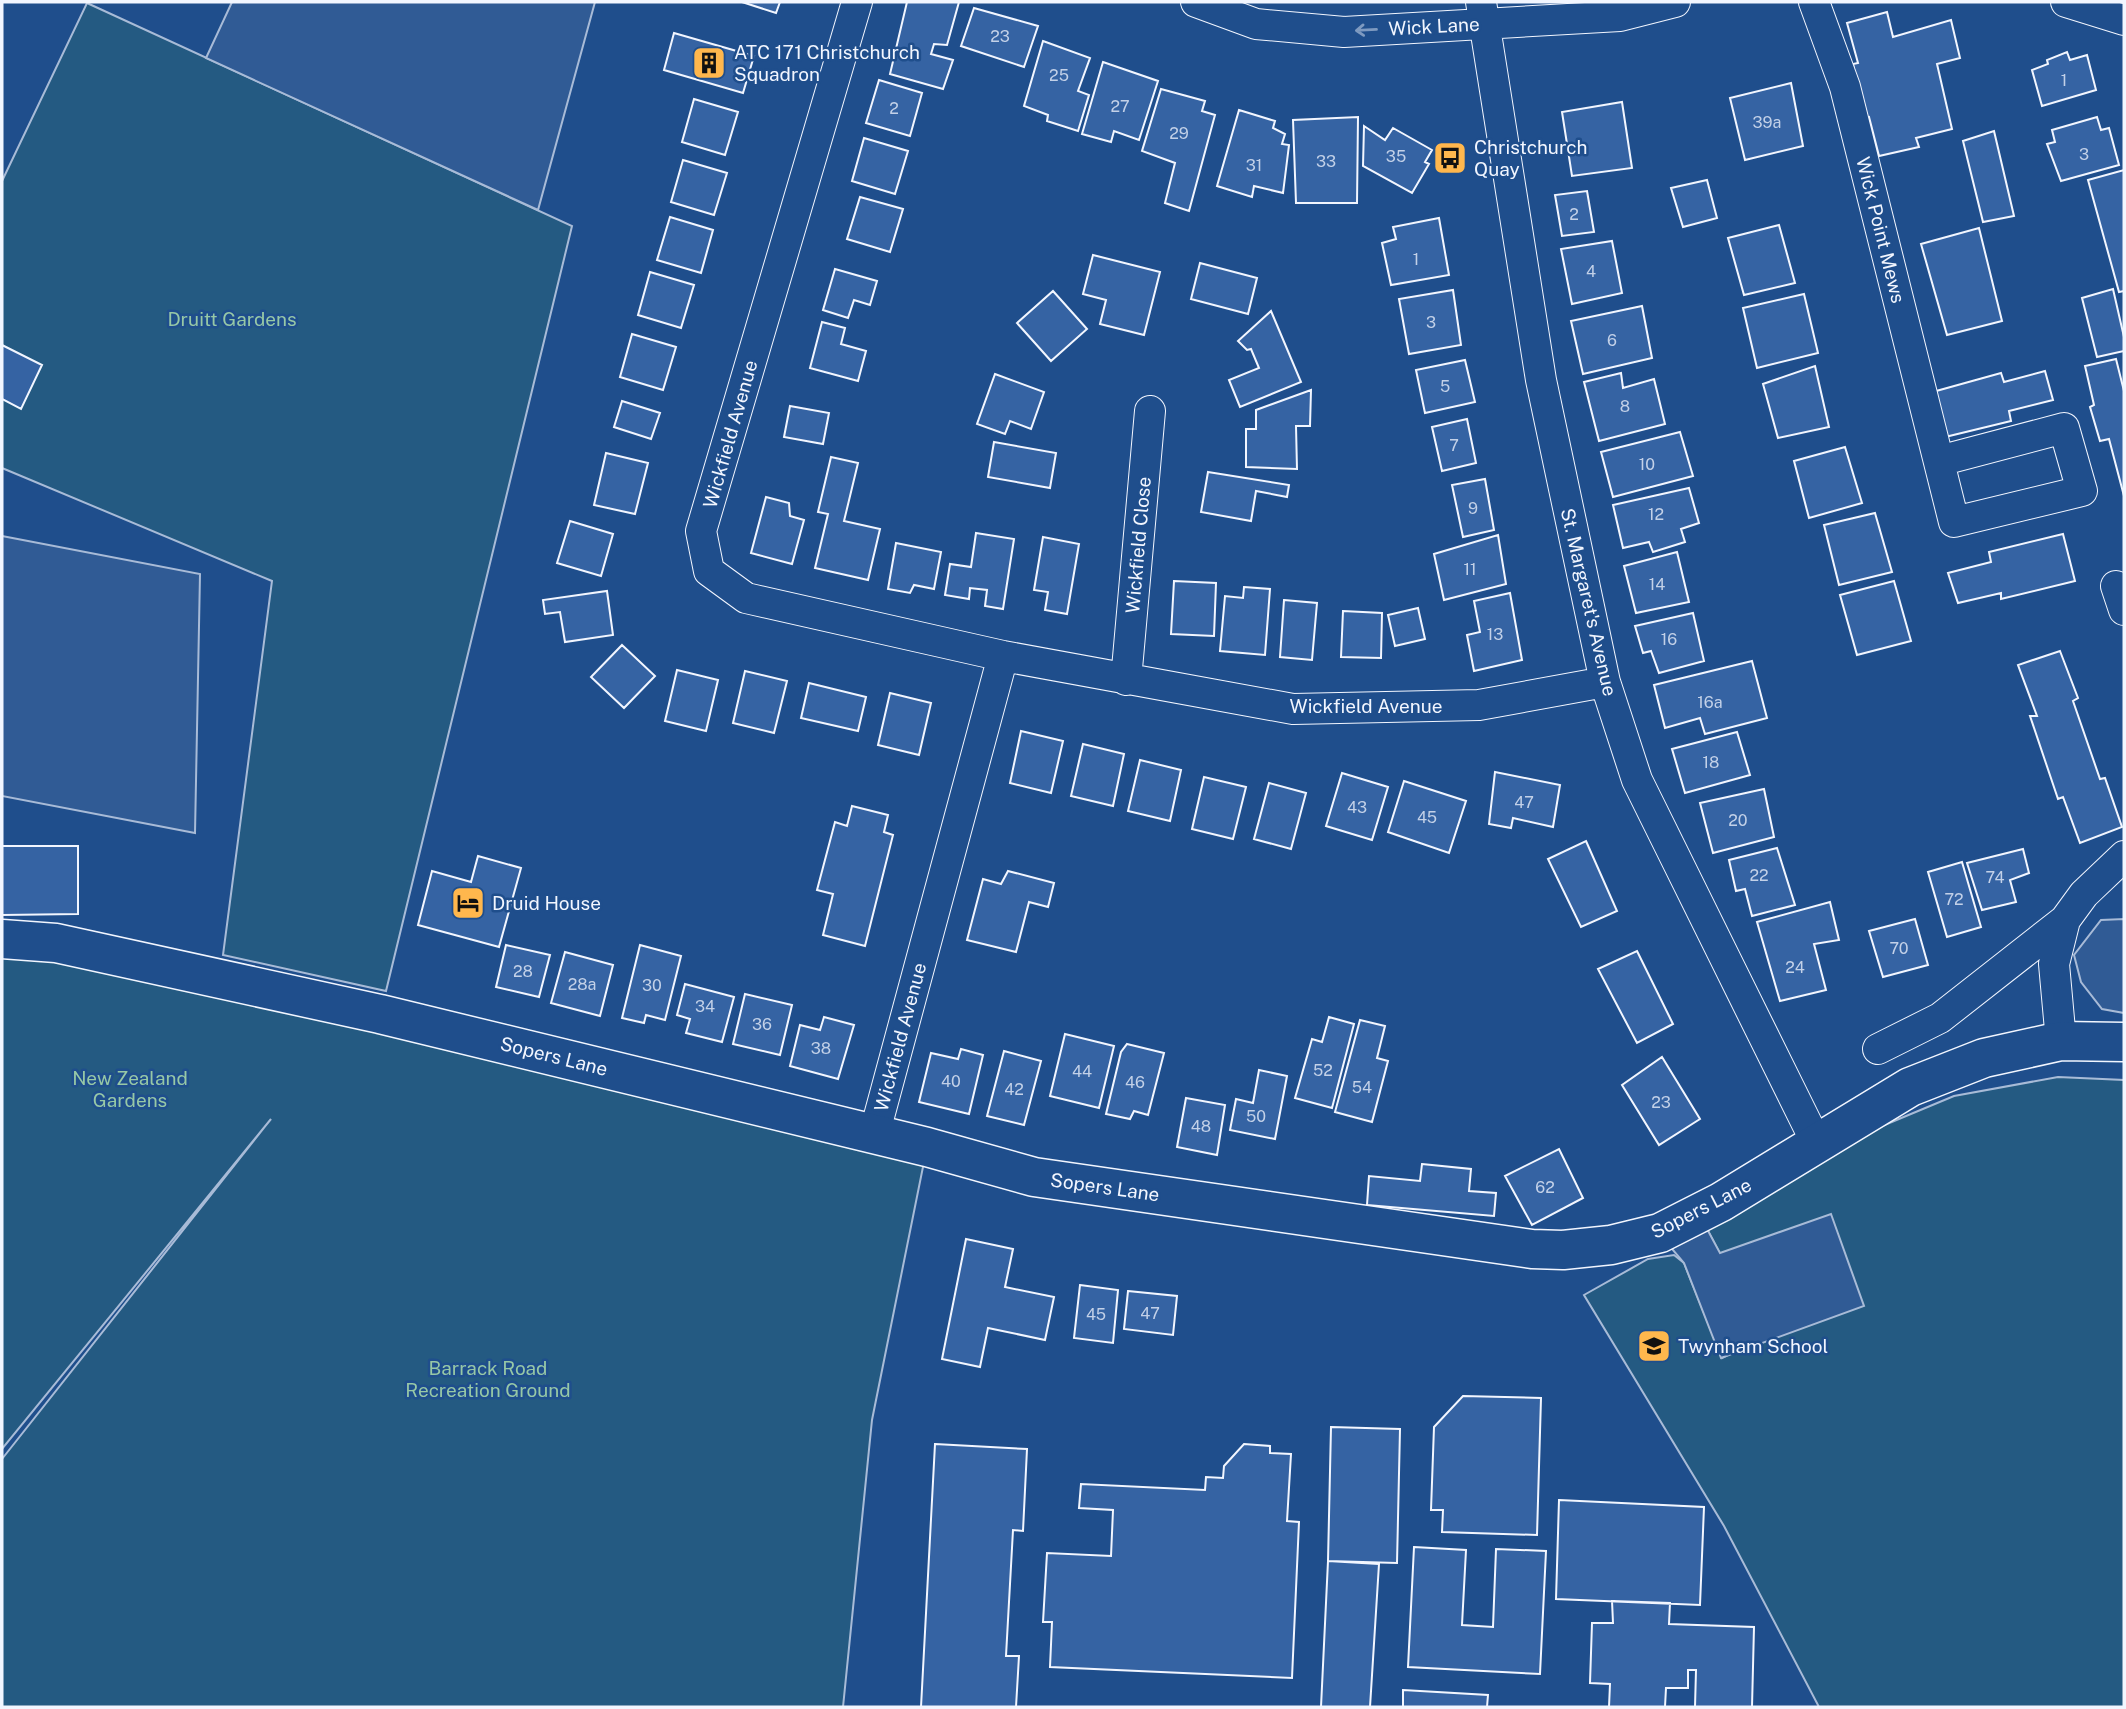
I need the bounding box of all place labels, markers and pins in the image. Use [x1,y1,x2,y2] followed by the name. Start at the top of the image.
[734,41,920,85] place label: ATC 171 Christchurch Squadron
[690,44,728,82] building icon: ATC 171 Christchurch Squadron
[1474,136,1587,180] place label: Christchurch Quay
[1431,139,1469,177] bus stop icon: Christchurch Quay
[449,884,487,922] hotel icon: Druid House
[492,892,601,914] place label: Druid House
[1635,1327,1673,1365] school or university icon: Twynham School
[1678,1335,1828,1357] place label: Twynham School

